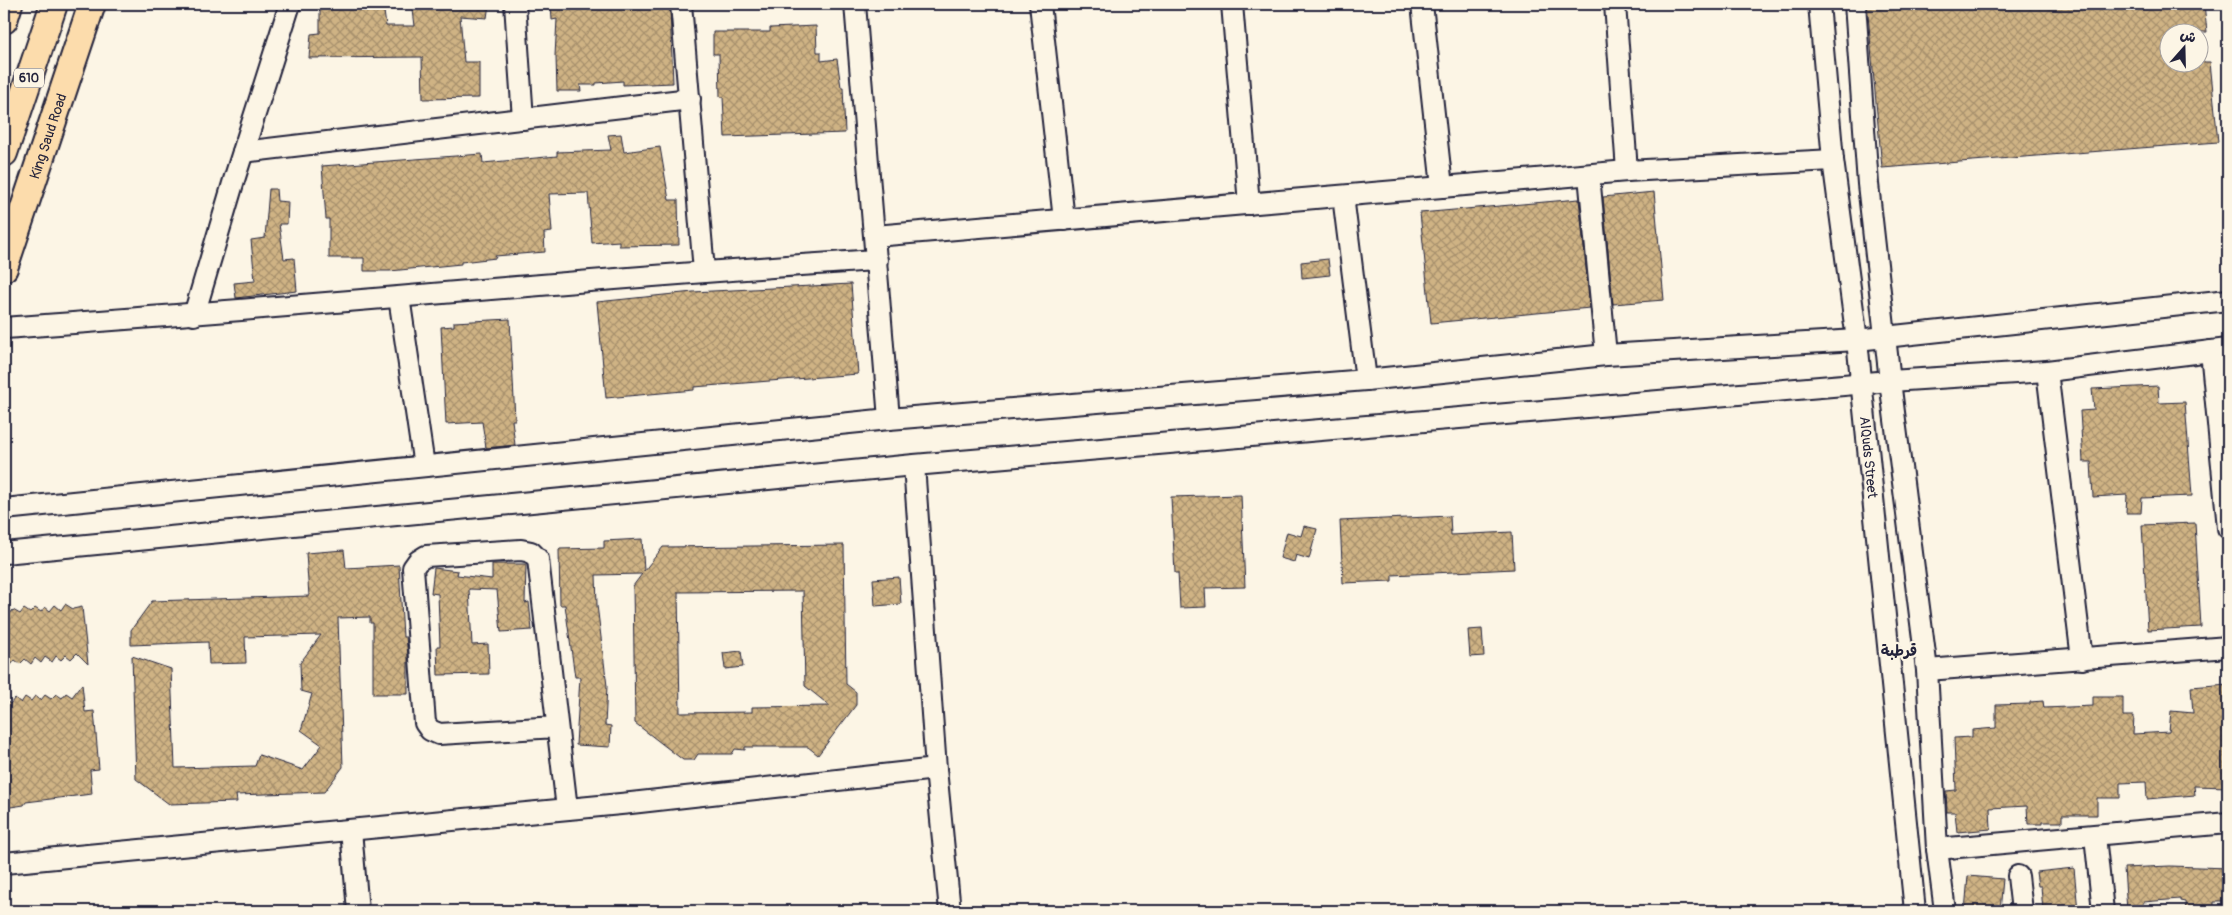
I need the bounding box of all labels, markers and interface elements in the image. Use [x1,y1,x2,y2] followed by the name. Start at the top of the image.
[2160,22,2210,72] north arrow
[2178,26,2198,47] text: ش
[14,68,44,88] road number: 610
[26,91,70,181] street label: King Saud Road
[1856,415,1882,499] street label: AlQuds Street
[1881,642,1917,661] district label: قرطبة

